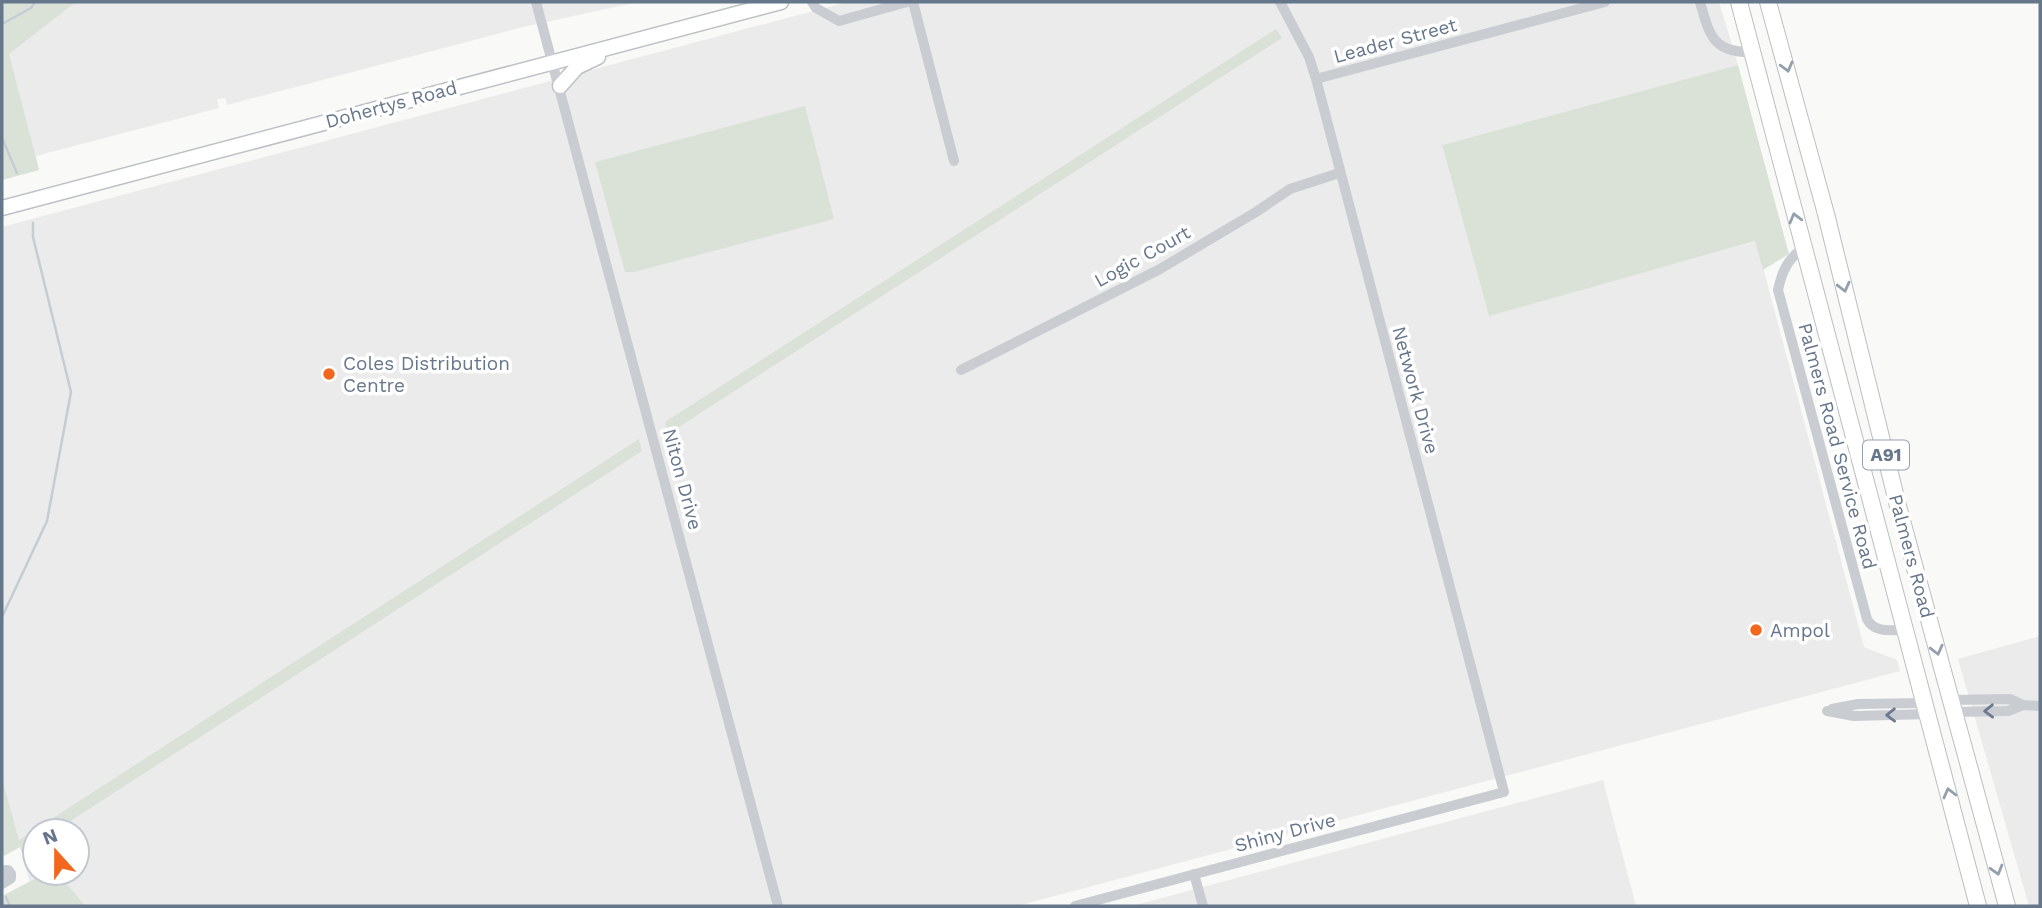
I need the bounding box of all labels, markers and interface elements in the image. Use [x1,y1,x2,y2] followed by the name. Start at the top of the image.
[1331,13,1459,68] street label: Leader Street
[1779,61,1793,73] one-way arrow
[323,76,460,133] street label: Dohertys Road
[1789,212,1804,224] one-way arrow
[1090,221,1194,292] street label: Logic Court
[1836,281,1851,293] one-way arrow
[1794,320,1882,572] street label: Palmers Road Service Road
[1387,324,1444,457] street label: Network Drive
[343,352,510,397] place label: Coles Distribution Centre
[321,366,337,382] marker: Coles Distribution Centre
[658,426,707,532] street label: Niton Drive
[1863,440,1909,470] road number: A91
[1884,492,1939,621] street label: Palmers Road
[1770,619,1830,642] place label: Ampol
[1748,622,1764,638] marker: Ampol
[1929,644,1943,656] one-way arrow
[1983,704,1994,719] one-way arrow
[1885,708,1896,723] one-way arrow
[1943,787,1957,799] one-way arrow
[1232,808,1338,857] street label: Shiny Drive
[21,817,91,887] north arrow
[39,823,61,850] text: N
[1989,864,2003,876] one-way arrow

